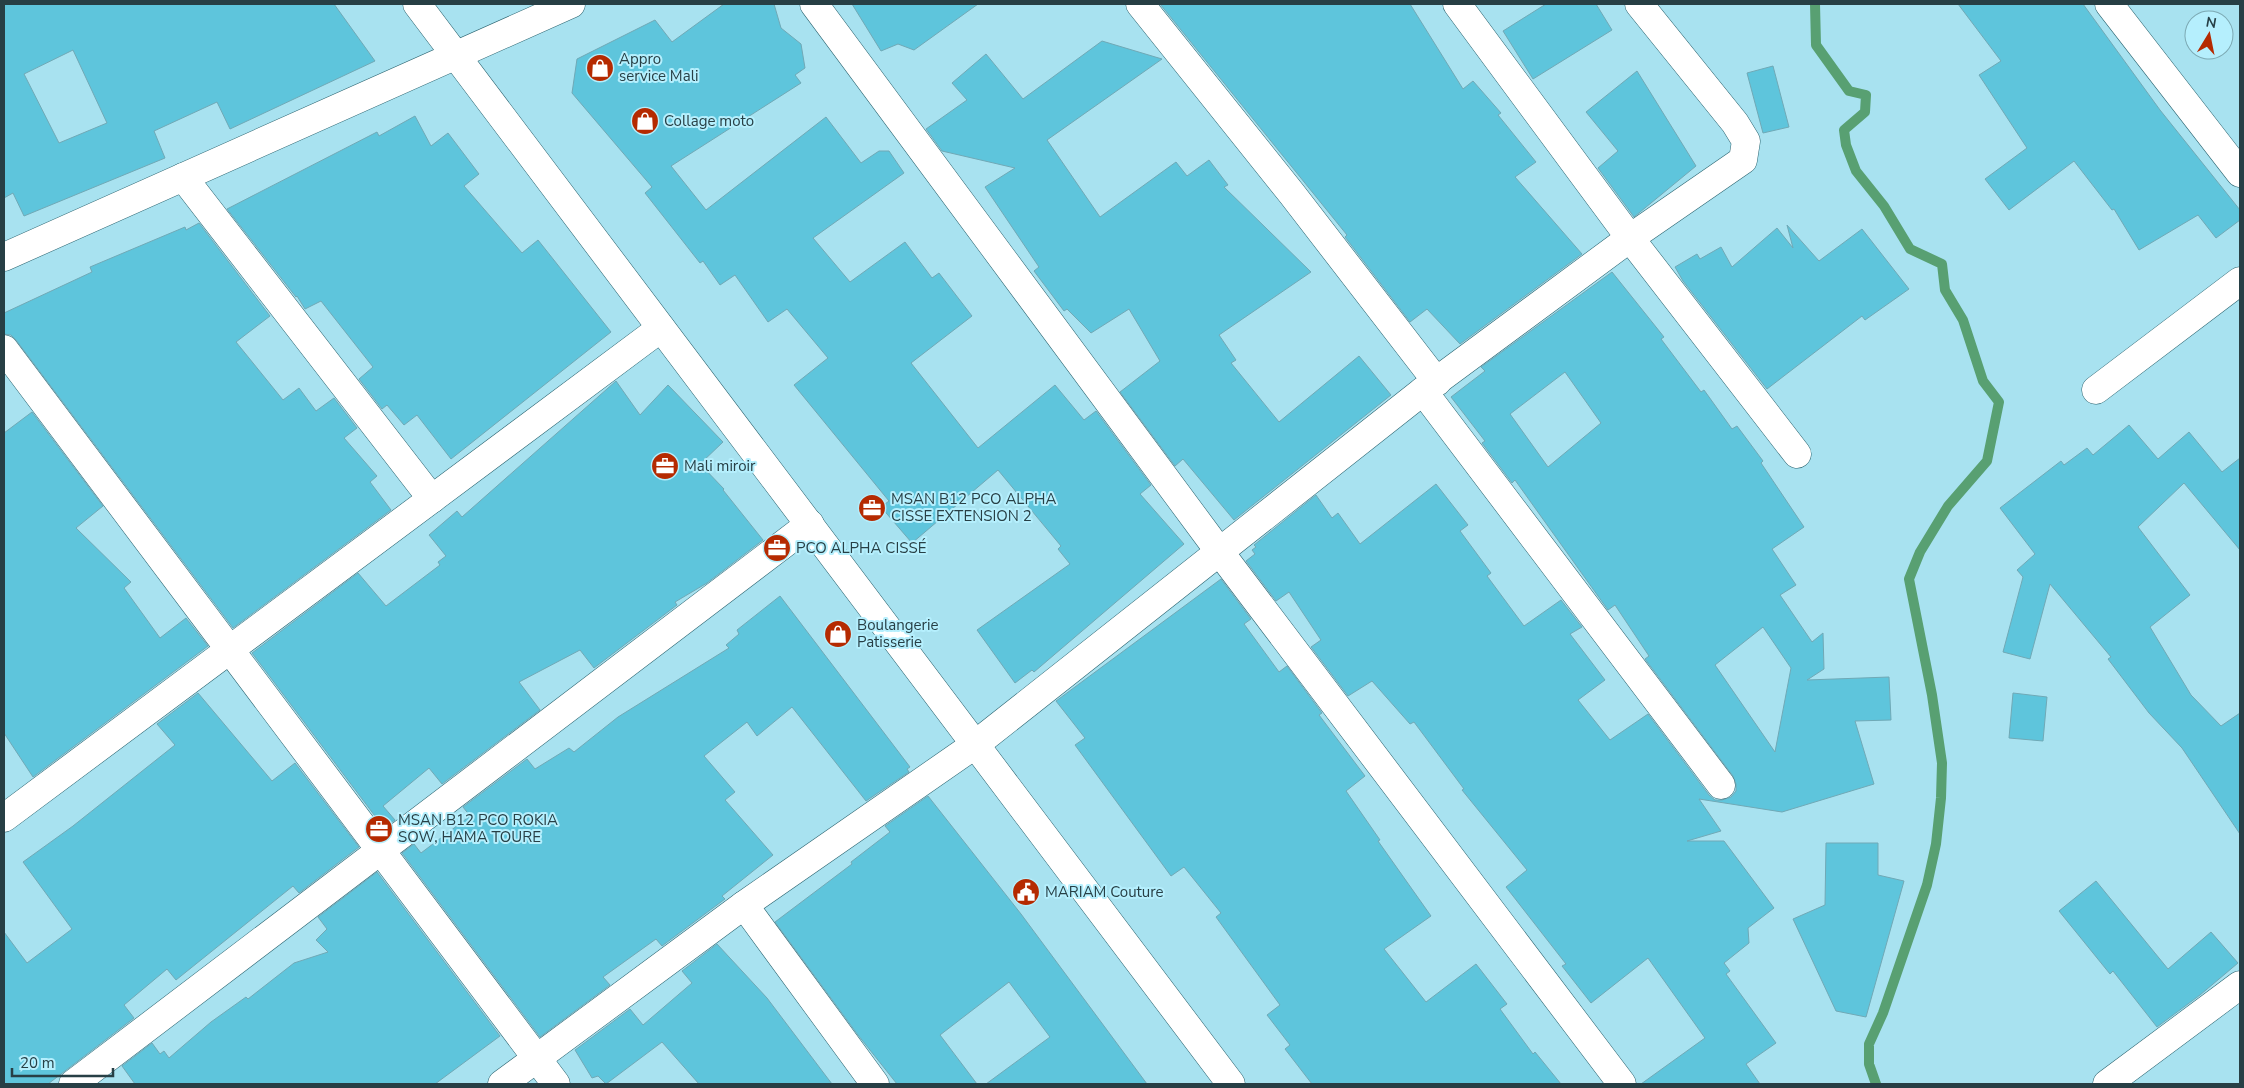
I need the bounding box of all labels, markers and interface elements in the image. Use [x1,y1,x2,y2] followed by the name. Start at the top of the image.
[2184,10,2234,60] north arrow
[2204,12,2218,33] text: N
[619,49,699,86] place label: Appro service Mali
[585,53,615,83] shop icon: Appro service Mali
[630,106,660,136] shop icon: Collage moto
[664,111,754,131] place label: Collage moto
[650,451,680,481] office icon: Mali miroir
[684,456,756,476] place label: Mali miroir
[891,489,1056,526] place label: MSAN B12 PCO ALPHA CISSE EXTENSION 2
[857,493,887,523] office icon: MSAN B12 PCO ALPHA CISSE EXTENSION 2
[762,533,792,563] office icon: PCO ALPHA CISSÉ
[796,538,926,558] place label: PCO ALPHA CISSÉ
[857,615,938,652] place label: Boulangerie Patisserie
[823,619,853,649] shop icon: Boulangerie Patisserie
[398,810,558,847] place label: MSAN B12 PCO ROKIA SOW, HAMA TOURE
[364,814,394,844] office icon: MSAN B12 PCO ROKIA SOW, HAMA TOURE
[1011,877,1041,907] public building icon: MARIAM Couture
[1045,882,1164,902] place label: MARIAM Couture
[12,1046,114,1078] scale bar
[20,1053,55,1073] text: 20 m

